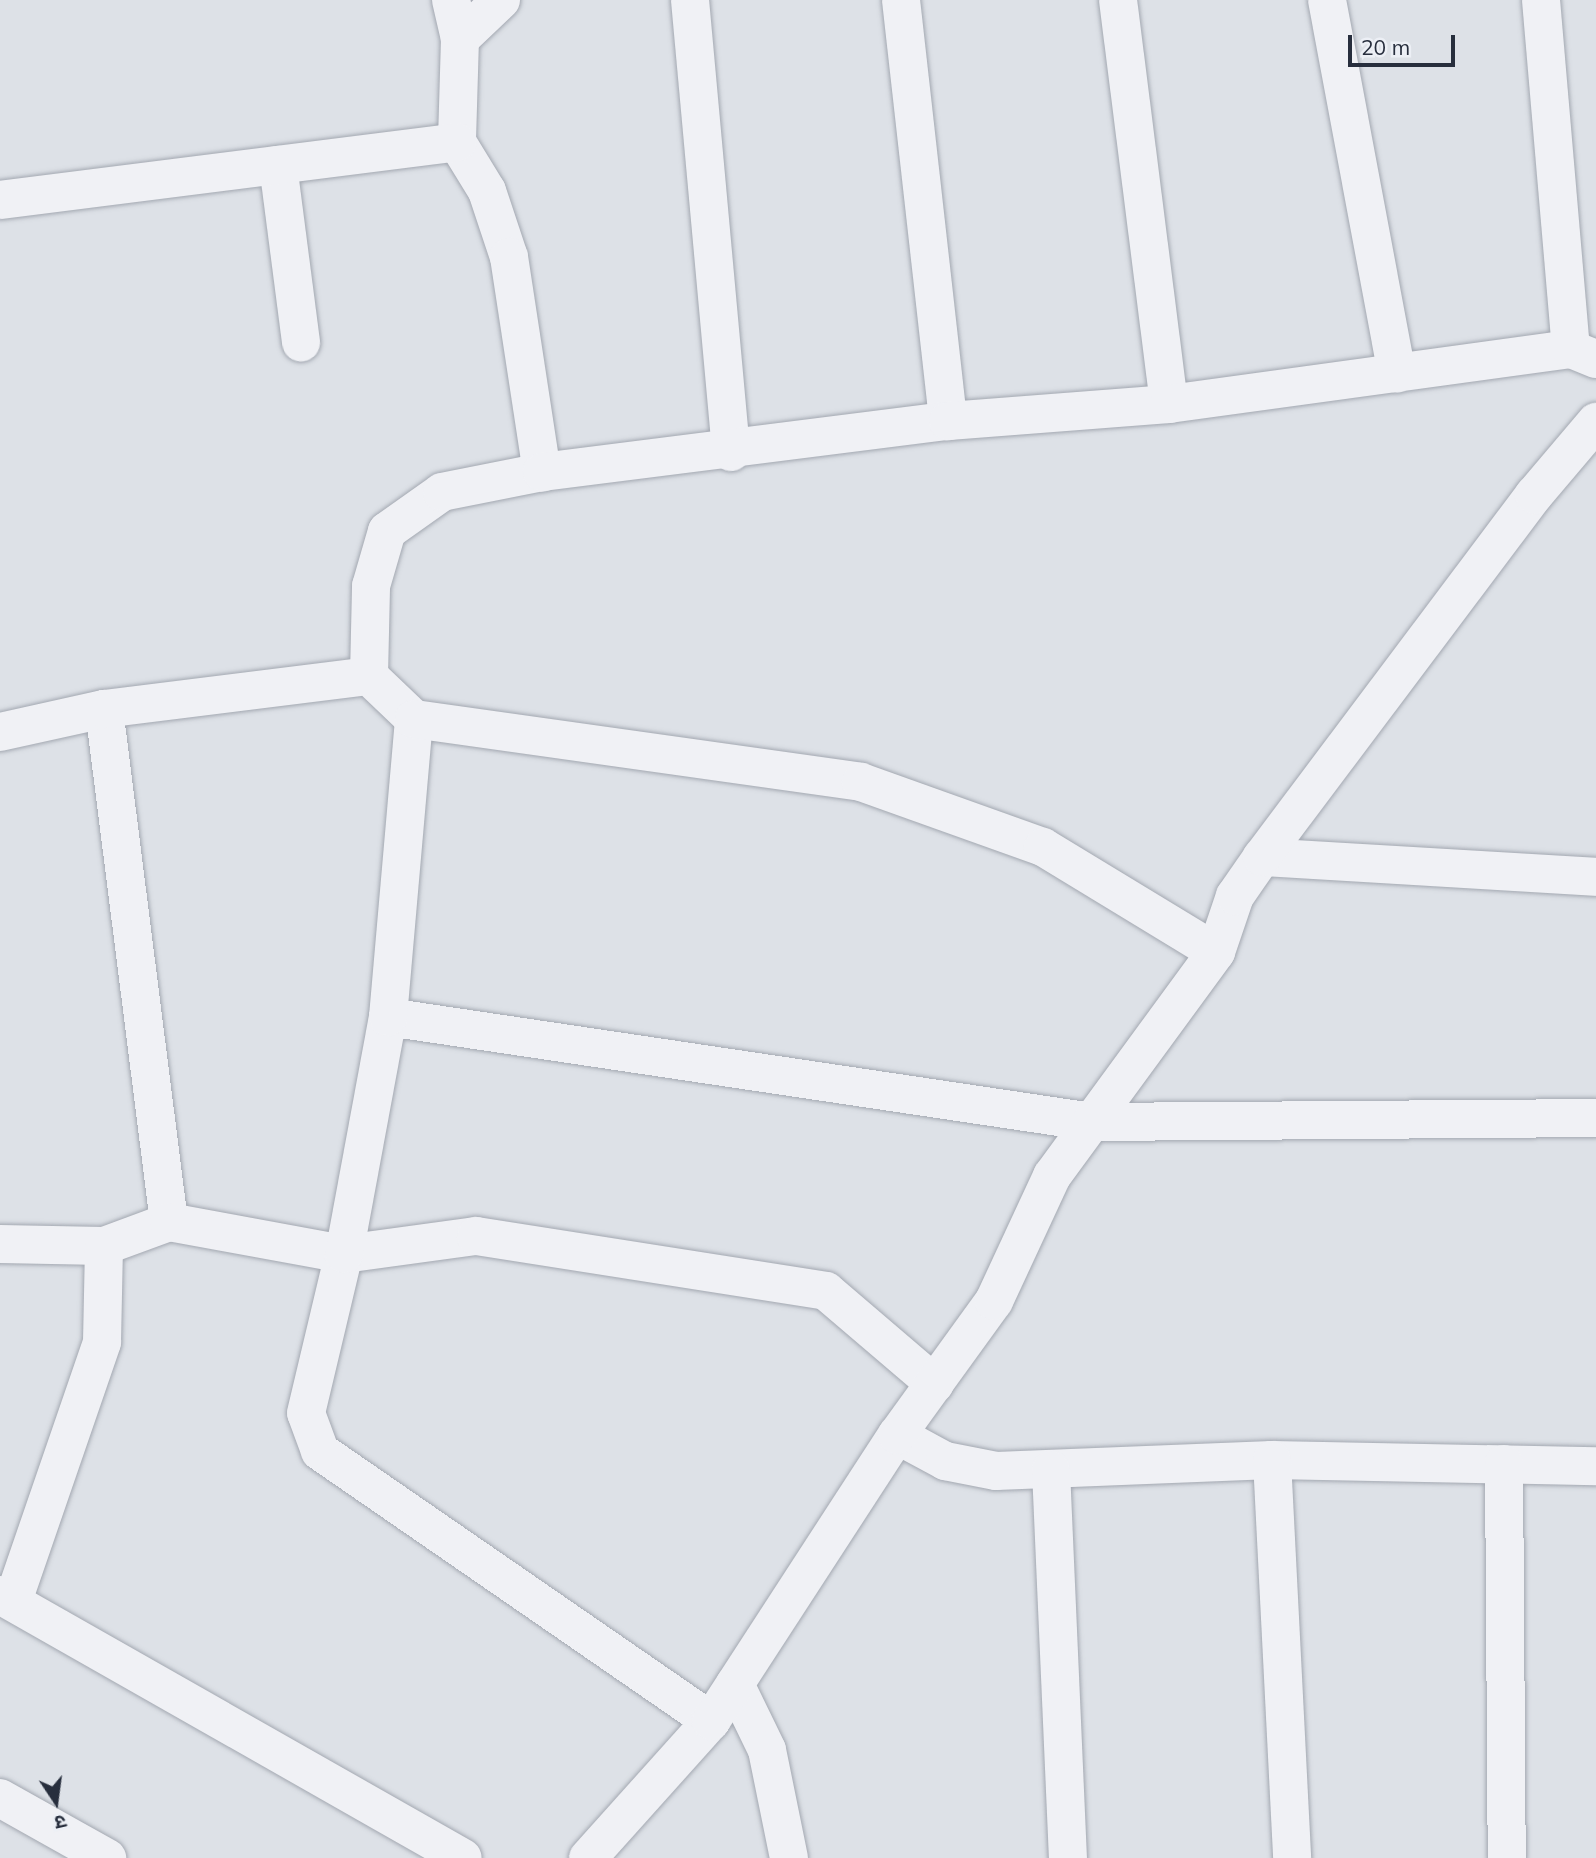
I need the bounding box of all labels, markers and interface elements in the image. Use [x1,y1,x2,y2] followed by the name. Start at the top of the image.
[1351,21,1458,65] scale bar
[1361,34,1410,60] text: 20 m
[21,1767,91,1837] north arrow
[53,1810,69,1835] text: उ

